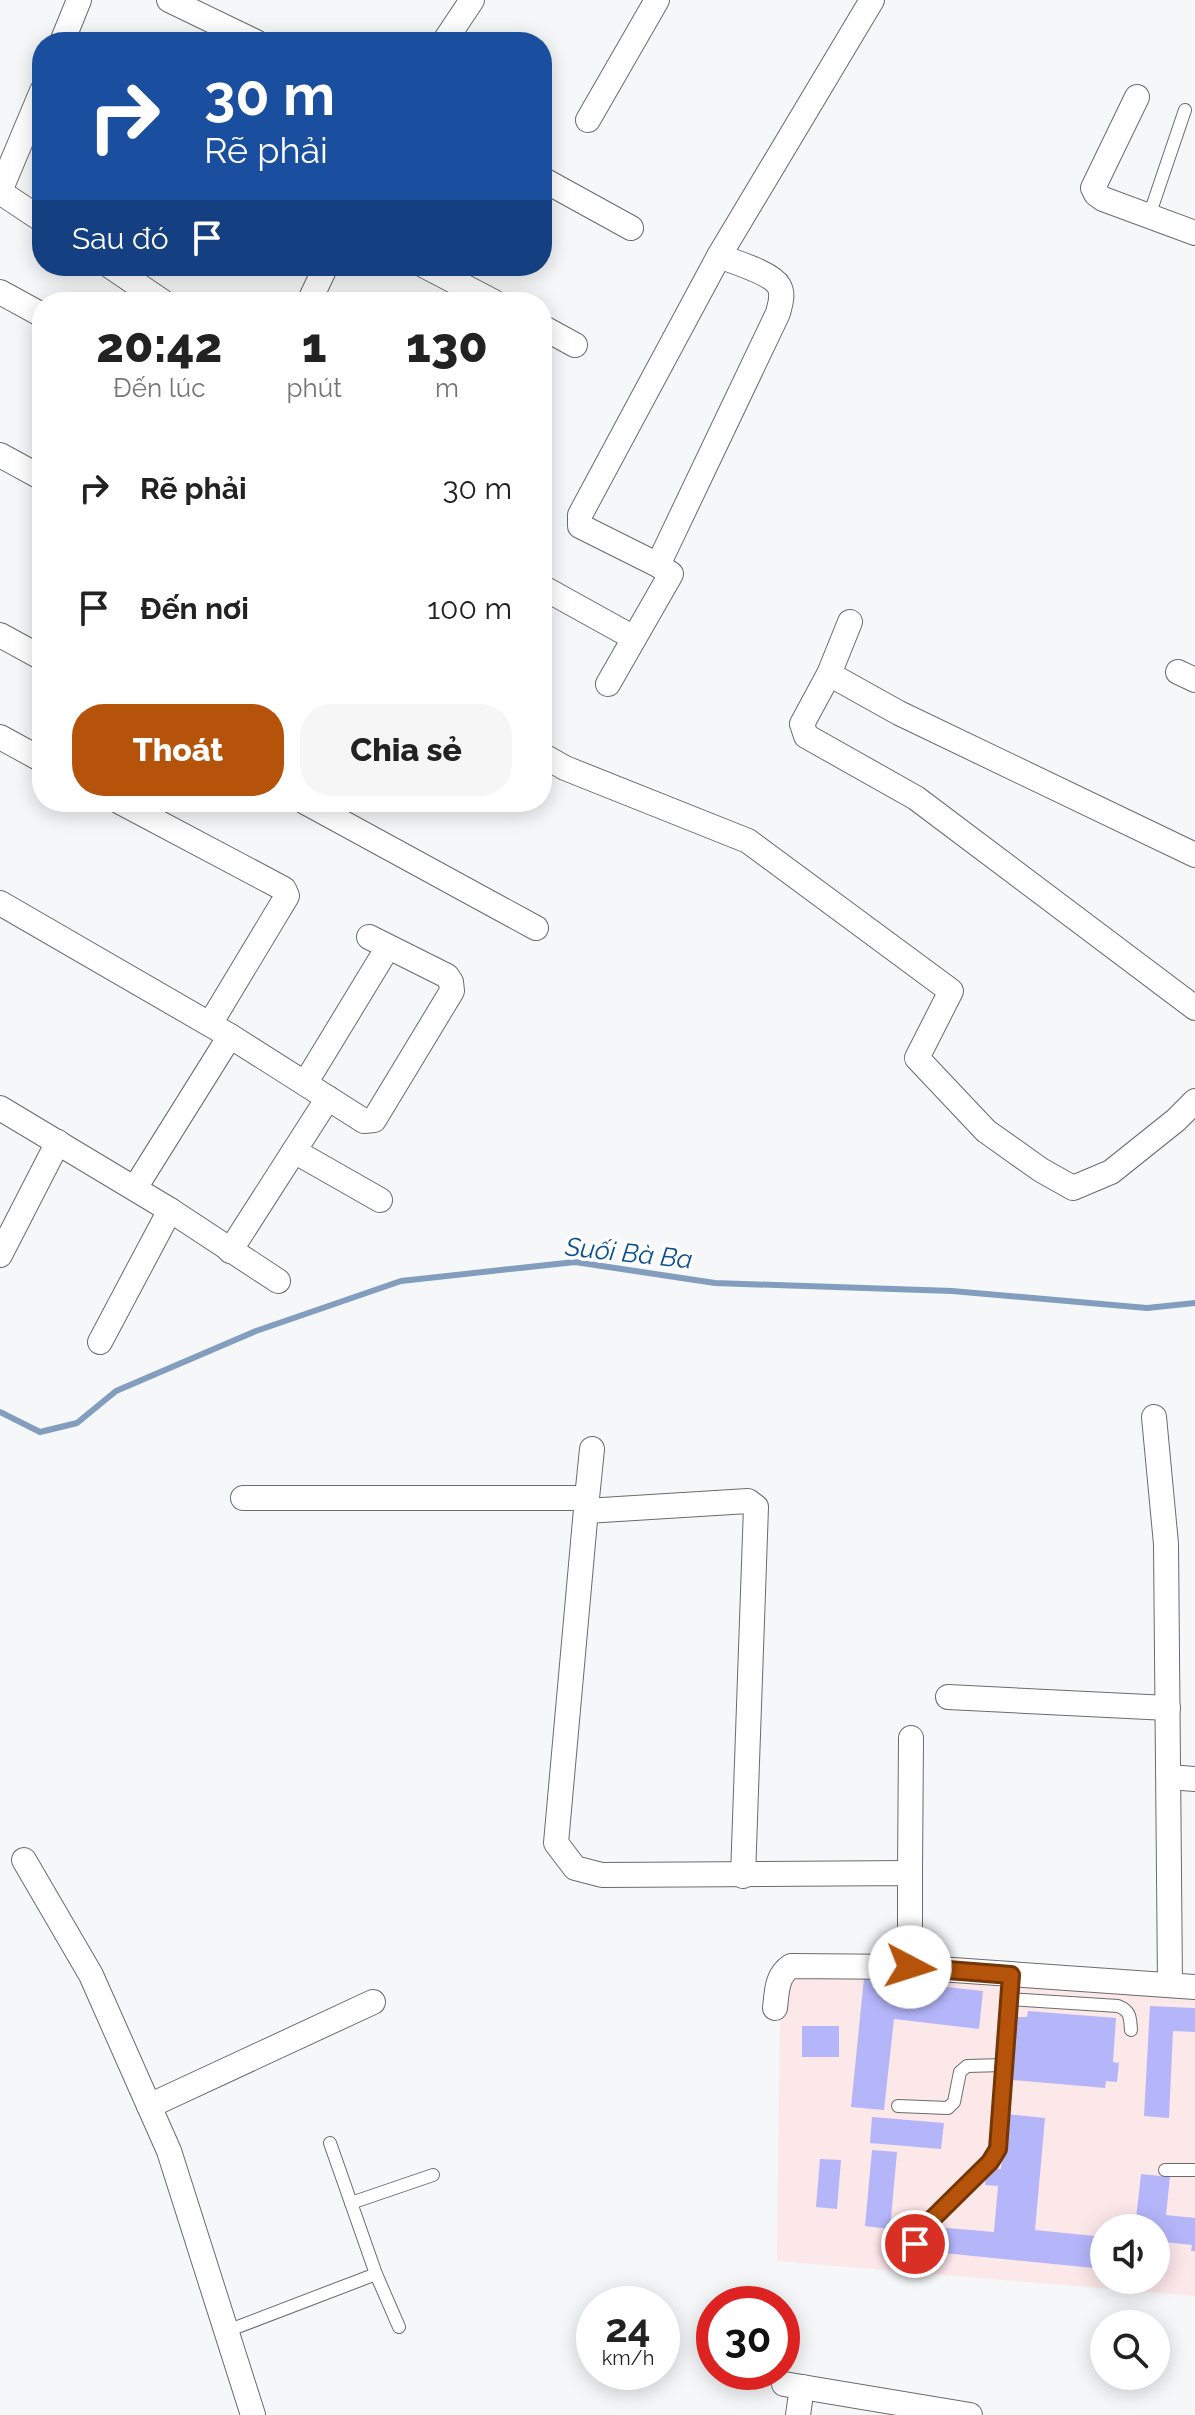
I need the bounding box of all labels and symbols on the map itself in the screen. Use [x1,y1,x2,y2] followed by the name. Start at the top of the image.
[563,1231,694,1275] water label: Suối Bà Ba
[868,1925,952,2009] position arrow
[881,2210,949,2278] pin
[696,2286,800,2390] speed limit sign: 30

